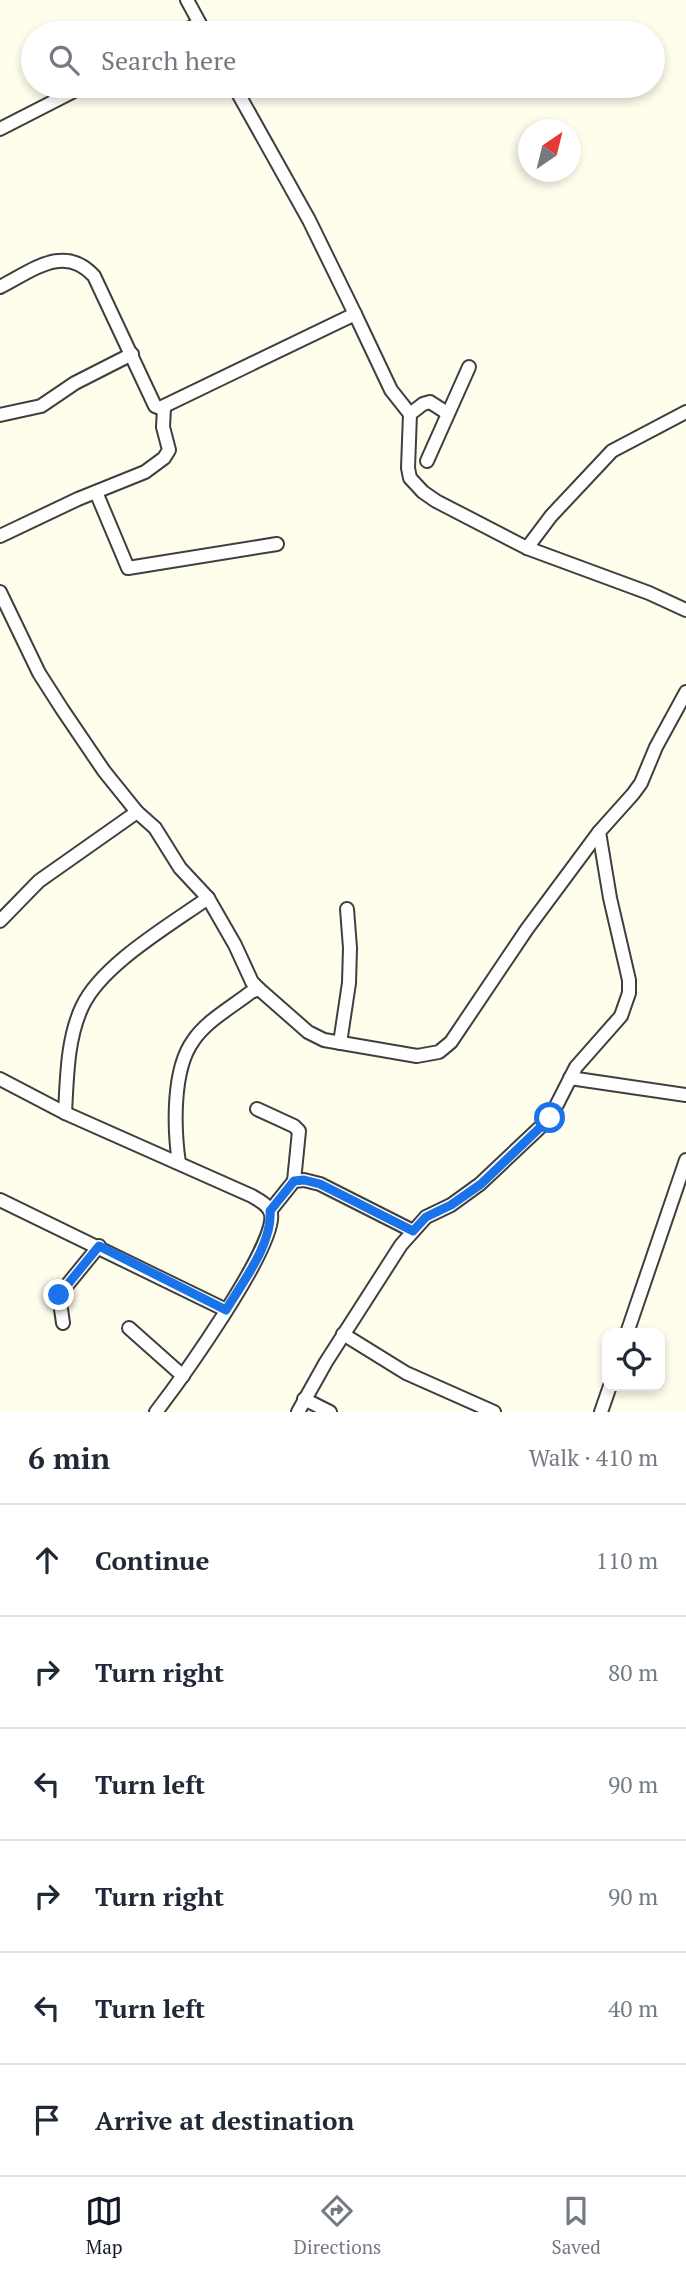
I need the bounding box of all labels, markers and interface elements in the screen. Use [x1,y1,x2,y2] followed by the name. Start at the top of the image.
[21,21,665,98] search box
[45,41,83,79] icon: search
[101,43,236,77] text: Search here
[518,119,581,182] north arrow
[534,1102,565,1133] route start
[43,1279,74,1310] route end
[602,1328,665,1391] map controls
[602,1328,665,1391] button: locate
[28,1438,110,1478] text: 6 min
[529,1442,658,1473] text: Walk · 410 m
[28,1541,66,1579] icon: ahead
[95,1543,209,1577] text: Continue
[596,1545,658,1576] text: 110 m
[28,1653,66,1691] icon: right
[95,1655,224,1689] text: Turn right
[608,1657,658,1688] text: 80 m
[28,1765,66,1803] icon: left
[95,1767,205,1801] text: Turn left
[608,1769,658,1800] text: 90 m
[28,1877,66,1915] icon: right
[95,1879,224,1913] text: Turn right
[608,1881,658,1912] text: 90 m
[28,1989,66,2027] icon: left
[95,1991,205,2025] text: Turn left
[608,1993,658,2024] text: 40 m
[28,2101,66,2139] icon: arrive
[95,2103,354,2137] text: Arrive at destination
[85,2192,123,2259] tab: Map
[294,2192,381,2259] tab: Directions
[552,2192,601,2259] tab: Saved

